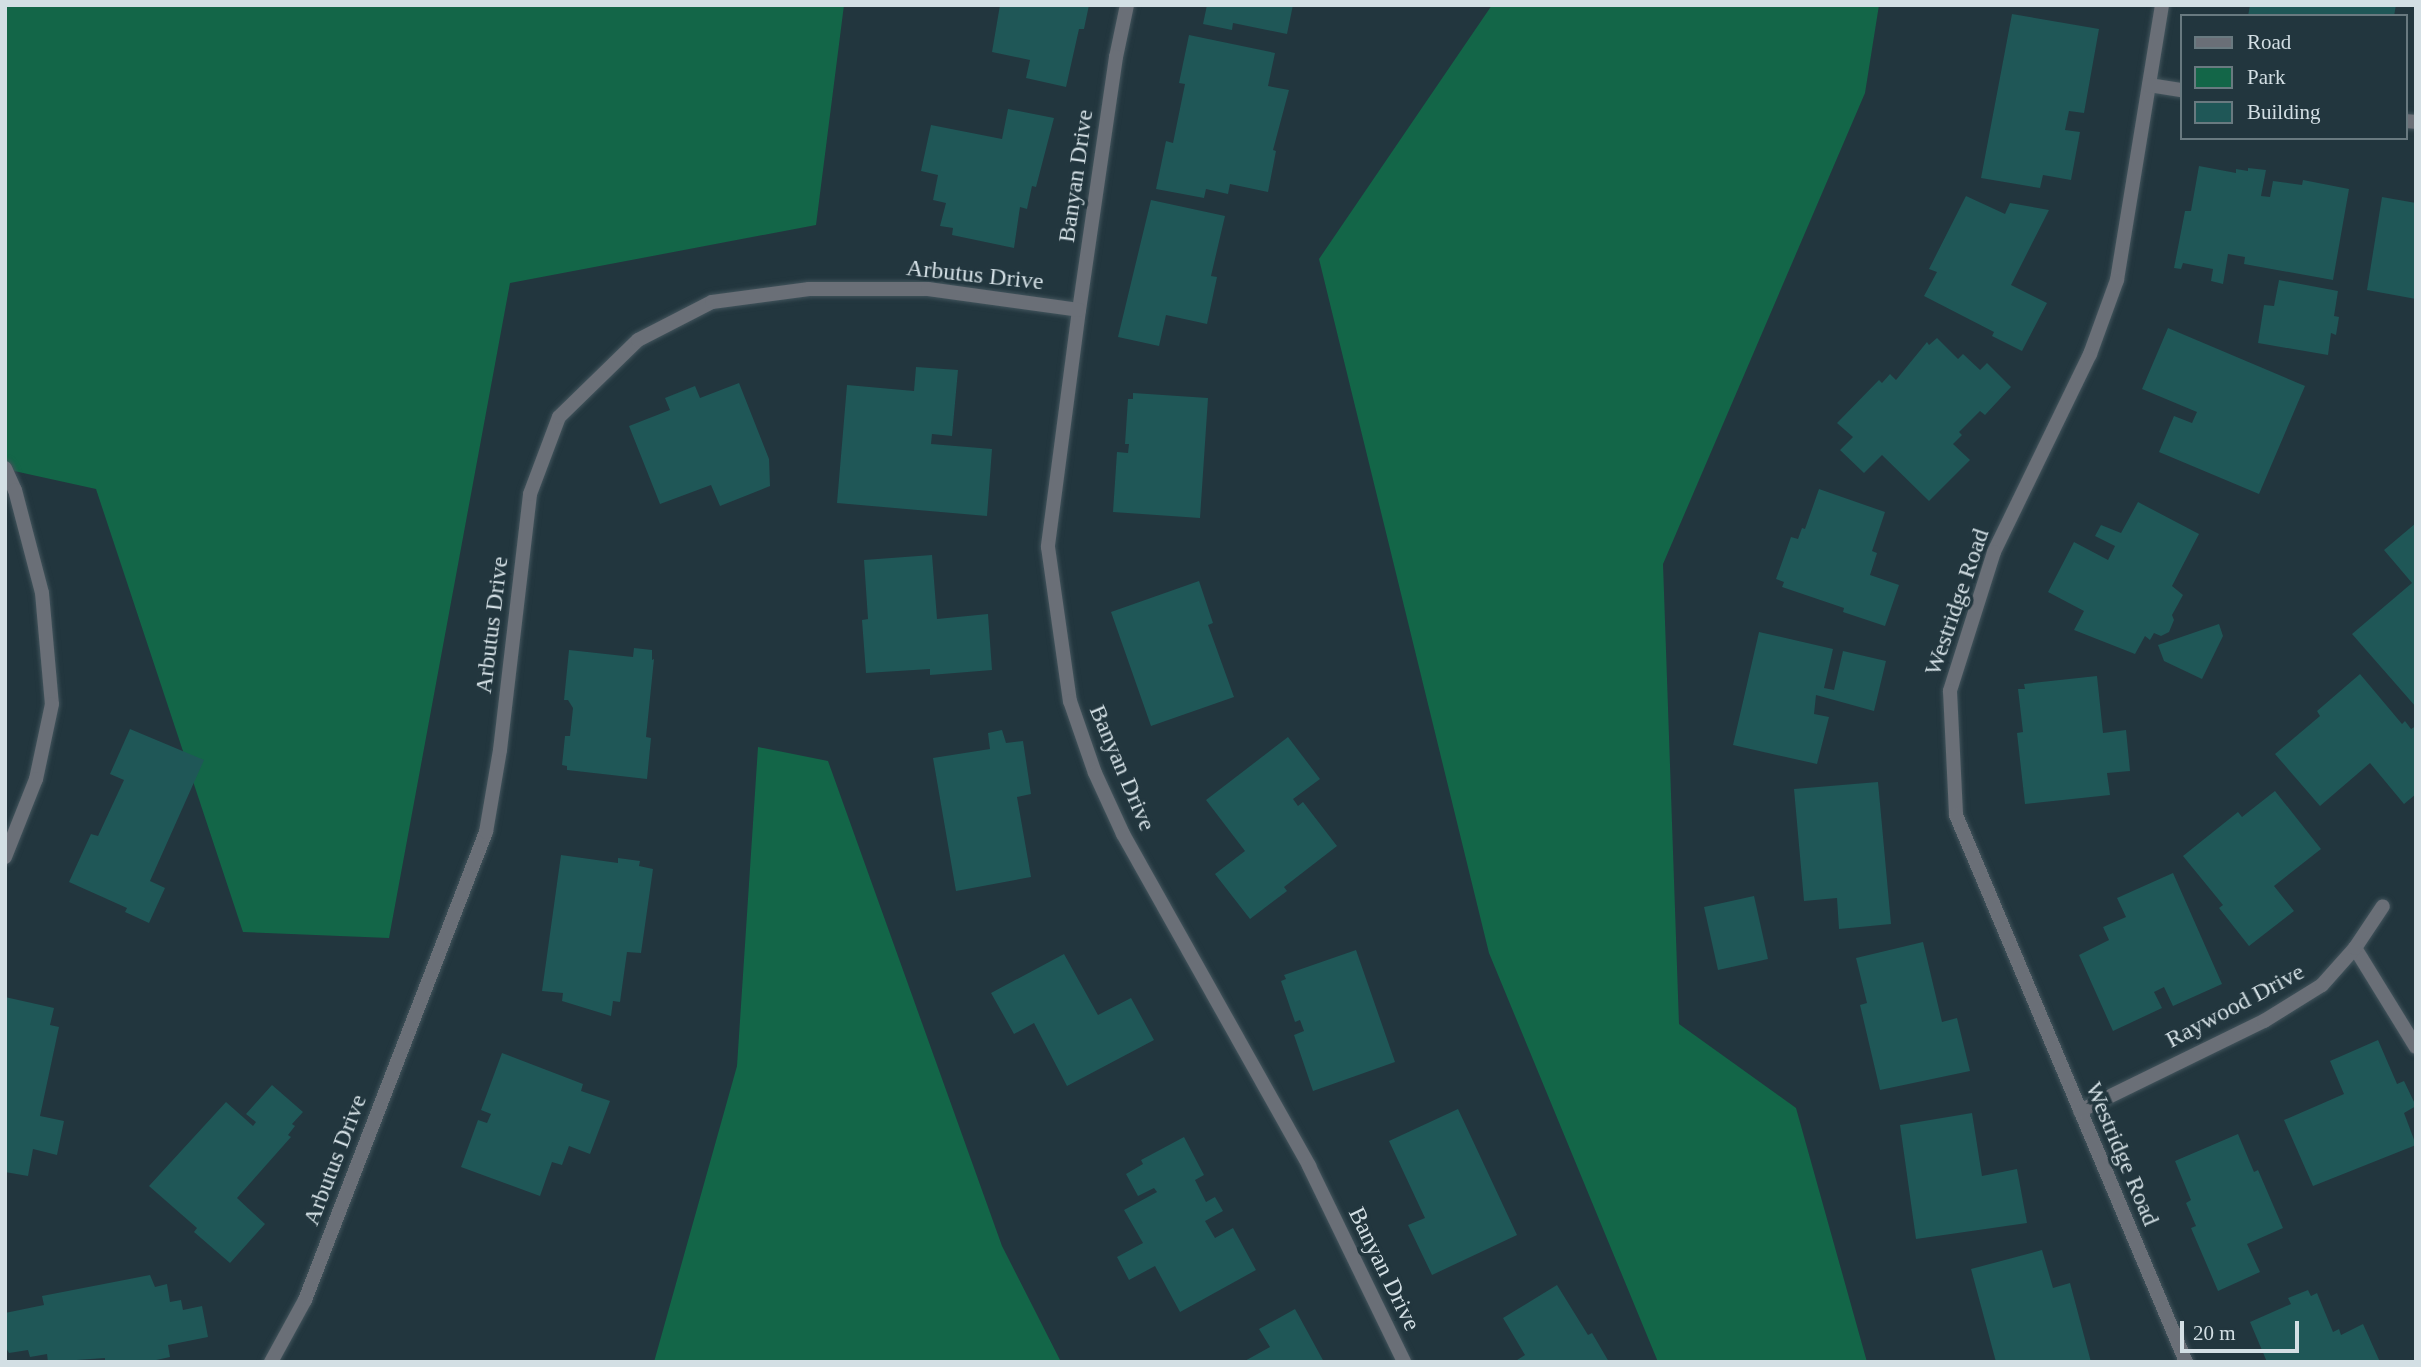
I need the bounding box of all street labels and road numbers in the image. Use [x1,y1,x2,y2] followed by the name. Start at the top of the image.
[1052,108,1100,244] street label: Banyan Drive
[905,253,1045,297] street label: Arbutus Drive
[1918,525,1996,679] street label: Westridge Road
[469,555,515,695] street label: Arbutus Drive
[1083,701,1161,835] street label: Banyan Drive
[2161,957,2309,1055] street label: Raywood Drive
[2079,1078,2165,1230] street label: Westridge Road
[297,1090,373,1230] street label: Arbutus Drive
[1342,1202,1426,1336] street label: Banyan Drive

